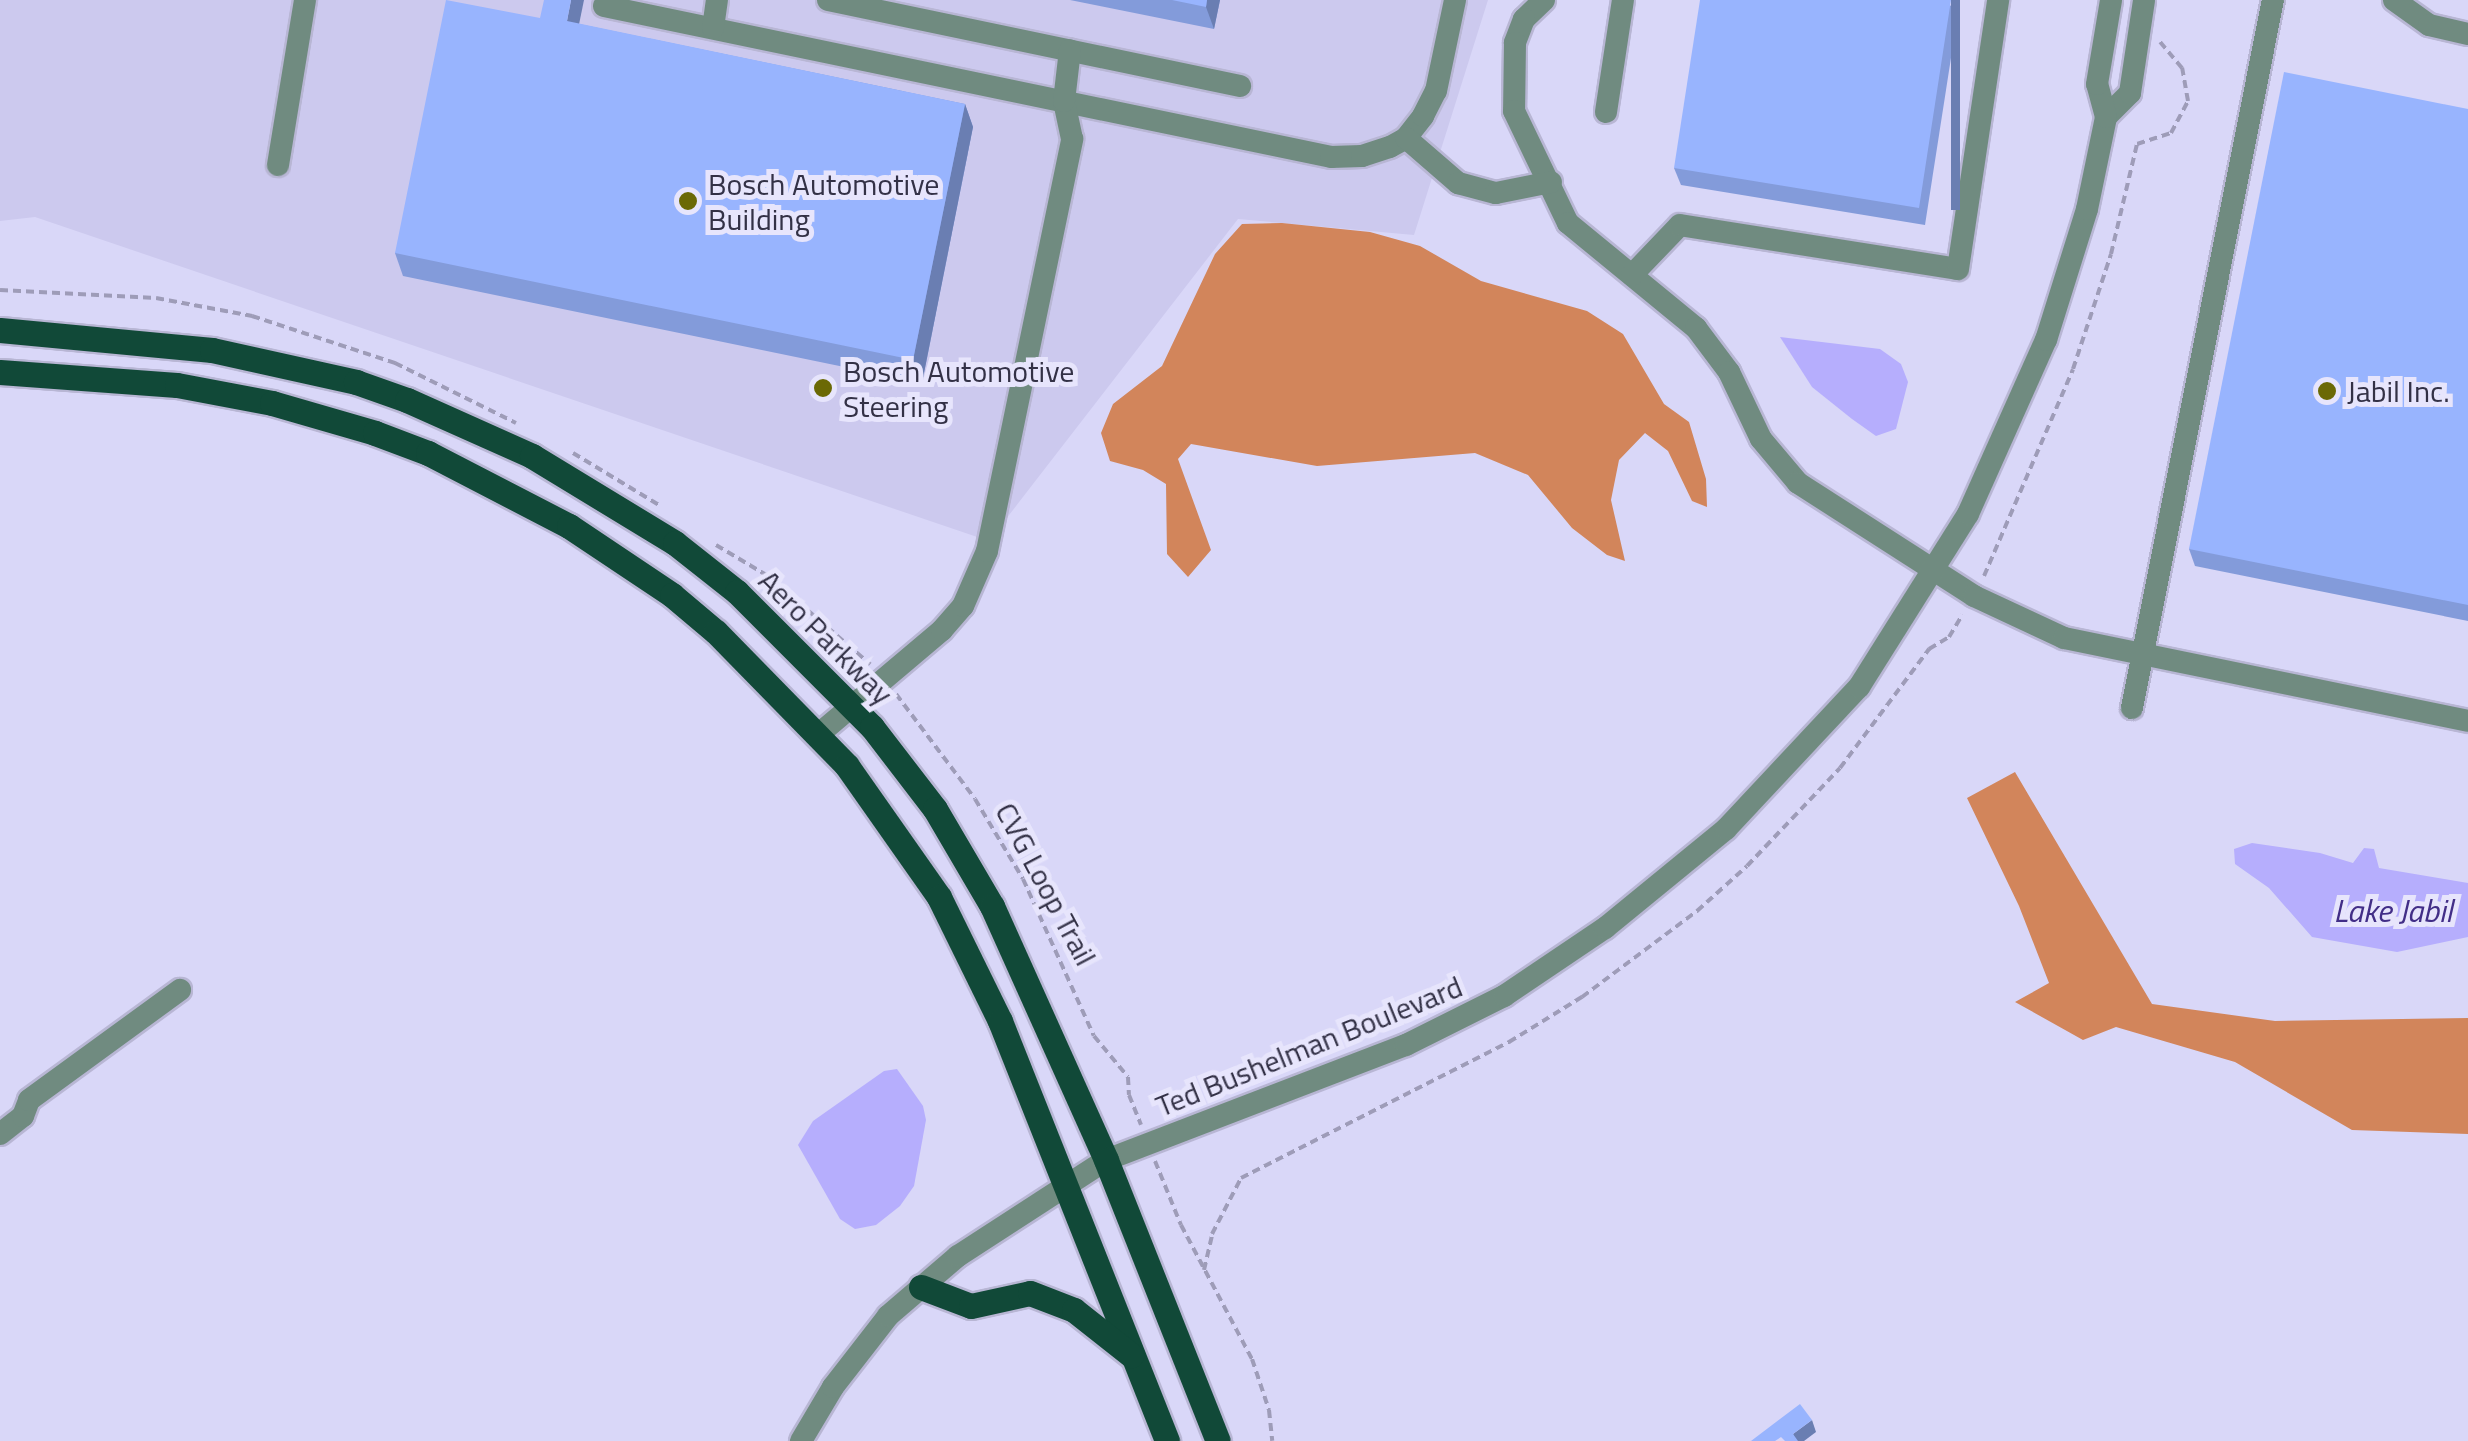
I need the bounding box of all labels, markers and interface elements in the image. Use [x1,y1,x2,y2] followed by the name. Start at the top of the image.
[708,166,939,236] place label: Bosch Automotive Building
[677,190,699,212] marker: Bosch Automotive Building
[843,353,1074,424] place label: Bosch Automotive Steering
[2347,373,2450,409] place label: Jabil Inc.
[812,377,834,399] marker: Bosch Automotive Steering
[2316,380,2338,402] marker: Jabil Inc.
[751,562,901,712] street label: Aero Parkway
[988,797,1104,971] street label: CVG Loop Trail
[2334,891,2452,929] water label: Lake Jabil
[1151,968,1467,1124] street label: Ted Bushelman Boulevard

